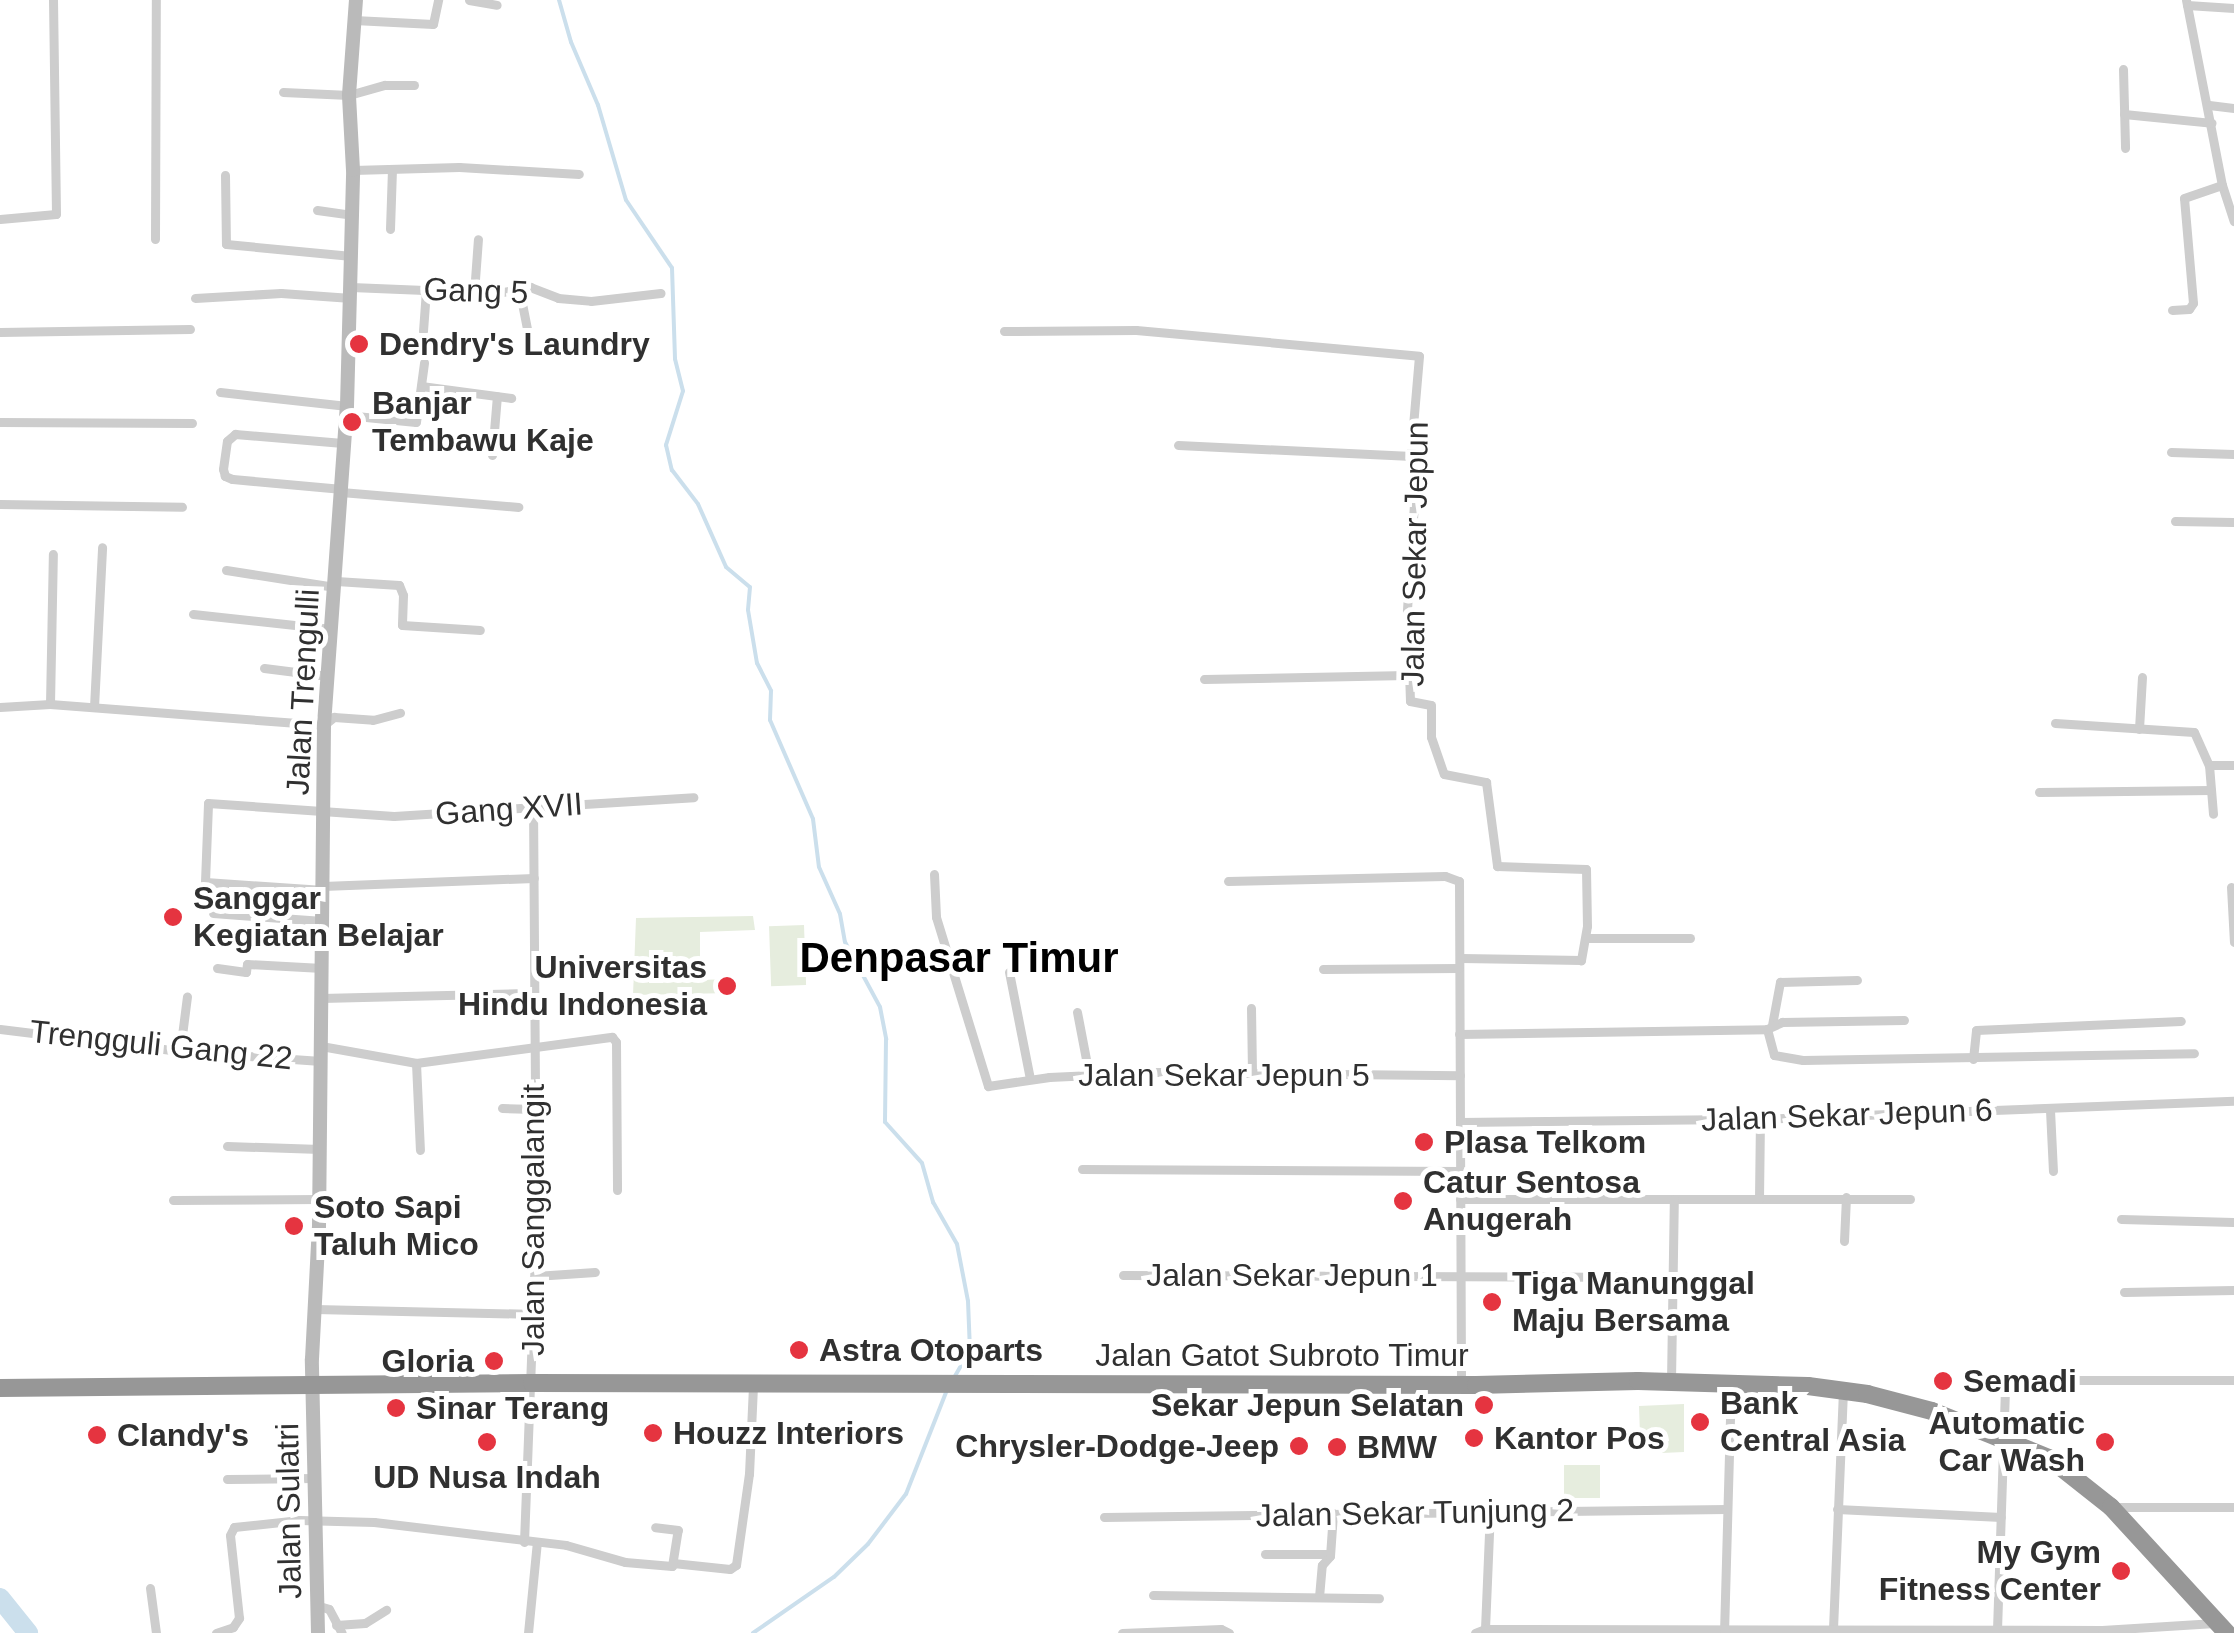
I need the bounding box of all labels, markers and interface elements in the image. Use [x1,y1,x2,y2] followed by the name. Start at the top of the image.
[423,270,529,312] street label: Gang 5
[379,325,650,363] place label: Dendry's Laundry
[348,333,370,355] marker: Dendry's Laundry
[372,385,594,460] place label: Banjar Tembawu Kaje
[341,411,363,433] marker: Banjar Tembawu Kaje
[1393,421,1437,687] street label: Jalan Sekar Jepun
[278,588,328,796] street label: Jalan Trengulli
[434,785,584,833] street label: Gang XVII
[193,880,444,955] place label: Sanggar Kegiatan Belajar
[162,906,184,928] marker: Sanggar Kegiatan Belajar
[800,933,1118,983] district label: Denpasar Timur
[458,949,707,1024] place label: Universitas Hindu Indonesia
[716,975,738,997] marker: Universitas Hindu Indonesia
[28,1012,294,1078] street label: Trengguli Gang 22
[1078,1056,1370,1094] street label: Jalan Sekar Jepun 5
[514,1084,552,1356] street label: Jalan Sanggalangit
[1701,1091,1993,1139] street label: Jalan Sekar Jepun 6
[1444,1123,1646,1161] place label: Plasa Telkom
[1413,1131,1435,1153] marker: Plasa Telkom
[1423,1164,1640,1239] place label: Catur Sentosa Anugerah
[314,1189,479,1264] place label: Soto Sapi Taluh Mico
[1392,1190,1414,1212] marker: Catur Sentosa Anugerah
[283,1215,305,1237] marker: Soto Sapi Taluh Mico
[1146,1256,1438,1294] street label: Jalan Sekar Jepun 1
[1512,1265,1755,1340] place label: Tiga Manunggal Maju Bersama
[1481,1291,1503,1313] marker: Tiga Manunggal Maju Bersama
[819,1331,1043,1369] place label: Astra Otoparts
[1095,1336,1469,1374] street label: Jalan Gatot Subroto Timur
[788,1339,810,1361] marker: Astra Otoparts
[382,1342,474,1380] place label: Gloria
[483,1350,505,1372] marker: Gloria
[1963,1362,2077,1400] place label: Semadi
[1932,1370,1954,1392] marker: Semadi
[1720,1385,1907,1460] place label: Bank Central Asia
[1151,1386,1464,1424] place label: Sekar Jepun Selatan
[416,1389,609,1427] place label: Sinar Terang
[1473,1394,1495,1416] marker: Sekar Jepun Selatan
[385,1397,407,1419] marker: Sinar Terang
[1929,1405,2085,1480] place label: Automatic Car Wash
[1689,1411,1711,1433] marker: Bank Central Asia
[673,1414,904,1452] place label: Houzz Interiors
[117,1416,249,1454] place label: Clandy's
[1494,1419,1665,1457] place label: Kantor Pos
[642,1422,664,1444] marker: Houzz Interiors
[268,1423,310,1599] street label: Jalan Sulatri
[86,1424,108,1446] marker: Clandy's
[955,1427,1279,1465] place label: Chrysler-Dodge-Jeep
[1463,1427,1485,1449] marker: Kantor Pos
[1357,1428,1437,1466] place label: BMW
[476,1431,498,1453] marker: UD Nusa Indah
[2094,1431,2116,1453] marker: Automatic Car Wash
[1288,1435,1310,1457] marker: Chrysler-Dodge-Jeep
[1326,1436,1348,1458] marker: BMW
[373,1458,601,1496] place label: UD Nusa Indah
[1255,1491,1575,1535] street label: Jalan Sekar Tunjung 2
[1879,1534,2101,1609] place label: My Gym Fitness Center
[2110,1560,2132,1582] marker: My Gym Fitness Center

